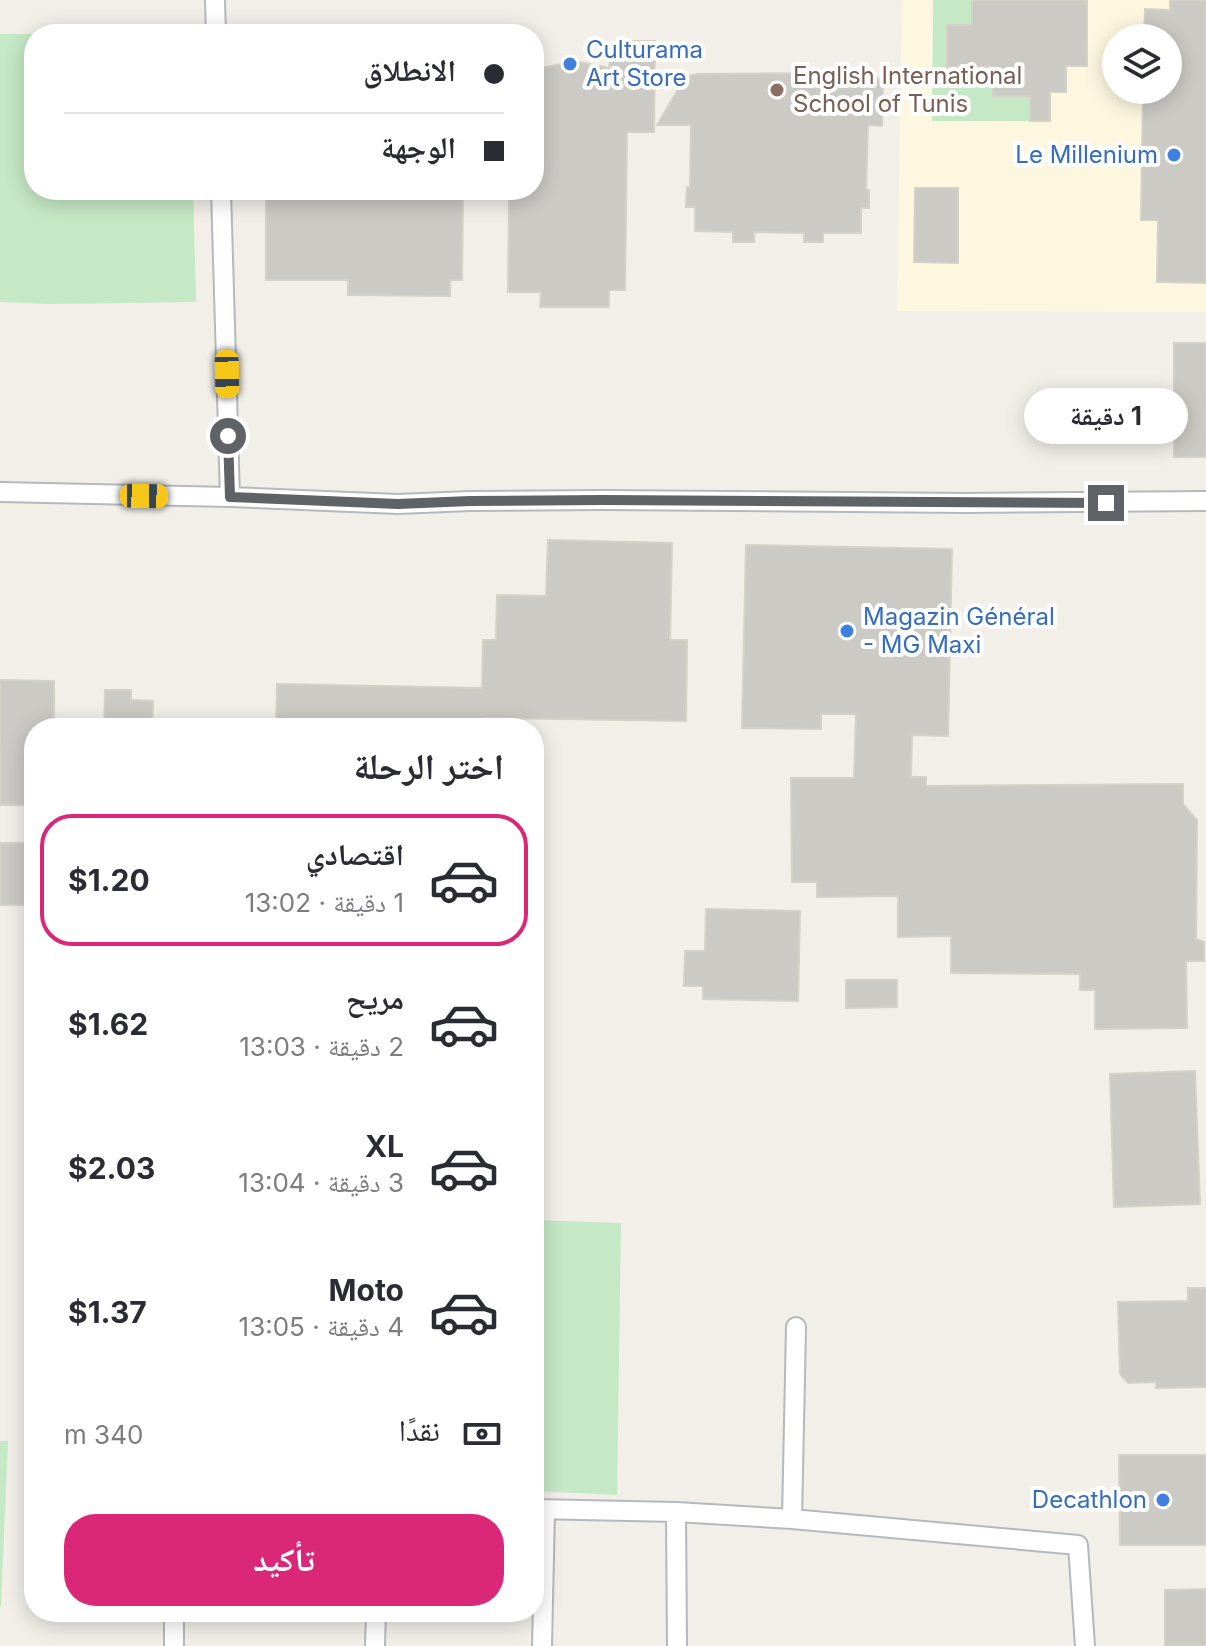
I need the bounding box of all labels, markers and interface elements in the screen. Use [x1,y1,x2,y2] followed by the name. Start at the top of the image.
[1102,24,1182,104] map controls
[1102,24,1182,104] button: layers
[586,35,703,92] place label: Culturama Art Store
[363,52,456,88] text: الانطلاق
[561,55,579,73] marker: Culturama Art Store
[793,61,1022,118] place label: English International School of Tunis
[768,81,786,99] marker: English International School of Tunis
[381,129,456,165] text: الوجهة
[1015,140,1158,169] place label: Le Millenium
[1165,146,1183,164] marker: Le Millenium
[215,350,239,398] car
[1024,387,1188,443] callout: 1 دقيقة
[1070,400,1142,431] text: 1 دقيقة
[210,418,246,454] route start
[120,484,168,508] car
[1088,485,1124,521] route end
[863,602,1055,659] place label: Magazin Général - MG Maxi
[838,622,856,640] marker: Magazin Général - MG Maxi
[353,744,504,788] text: اختر الرحلة
[306,836,404,872] text: اقتصادي
[428,844,500,916] icon: car
[68,862,150,898] text: $1.20
[245,887,404,918] text: 1 دقيقة · 13:02
[346,980,404,1016] text: مريح
[428,988,500,1060] icon: car
[68,1006,148,1042] text: $1.62
[239,1031,404,1062] text: 2 دقيقة · 13:03
[365,1128,404,1164] text: XL
[428,1132,500,1204] icon: car
[68,1150,155,1186] text: $2.03
[238,1167,404,1198] text: 3 دقيقة · 13:04
[329,1272,404,1308] text: Moto
[428,1276,500,1348] icon: car
[68,1294,147,1330] text: $1.37
[239,1311,404,1342] text: 4 دقيقة · 13:05
[399,1412,440,1448] text: نقدًا
[460,1412,504,1456] icon: cash
[64,1419,143,1450] text: 340 m
[1032,1485,1147,1514] place label: Decathlon
[1154,1491,1172,1509] marker: Decathlon
[64,1514,504,1606] button: تأكيد

